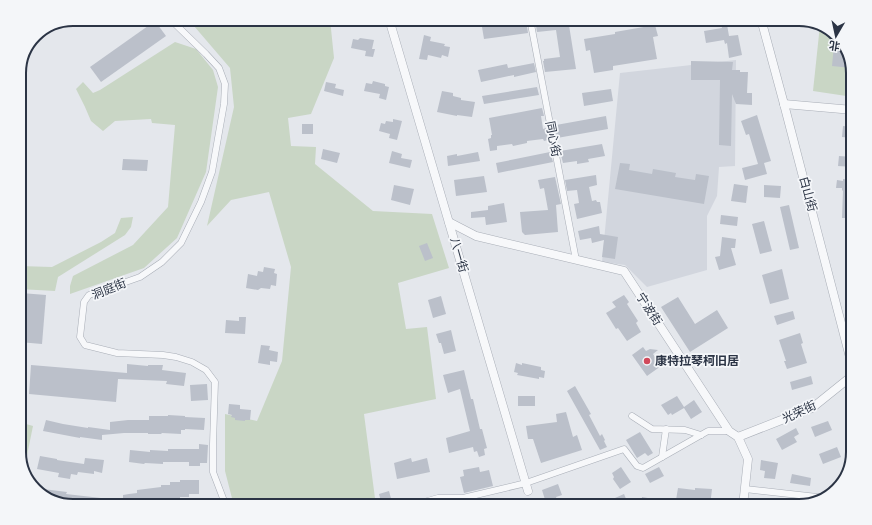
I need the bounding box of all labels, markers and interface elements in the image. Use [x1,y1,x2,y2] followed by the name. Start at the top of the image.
[816,16,856,56] north arrow
[828,38,841,53] text: 北
[543,120,563,158] street label: 同心街
[797,175,819,213] street label: 白山街
[447,236,471,274] street label: 八一街
[90,276,128,302] street label: 洞庭街
[633,290,665,328] street label: 宁波街
[655,354,739,368] place label: 康特拉琴柯旧居
[642,356,652,366] marker: 康特拉琴柯旧居
[780,398,818,426] street label: 光荣街

